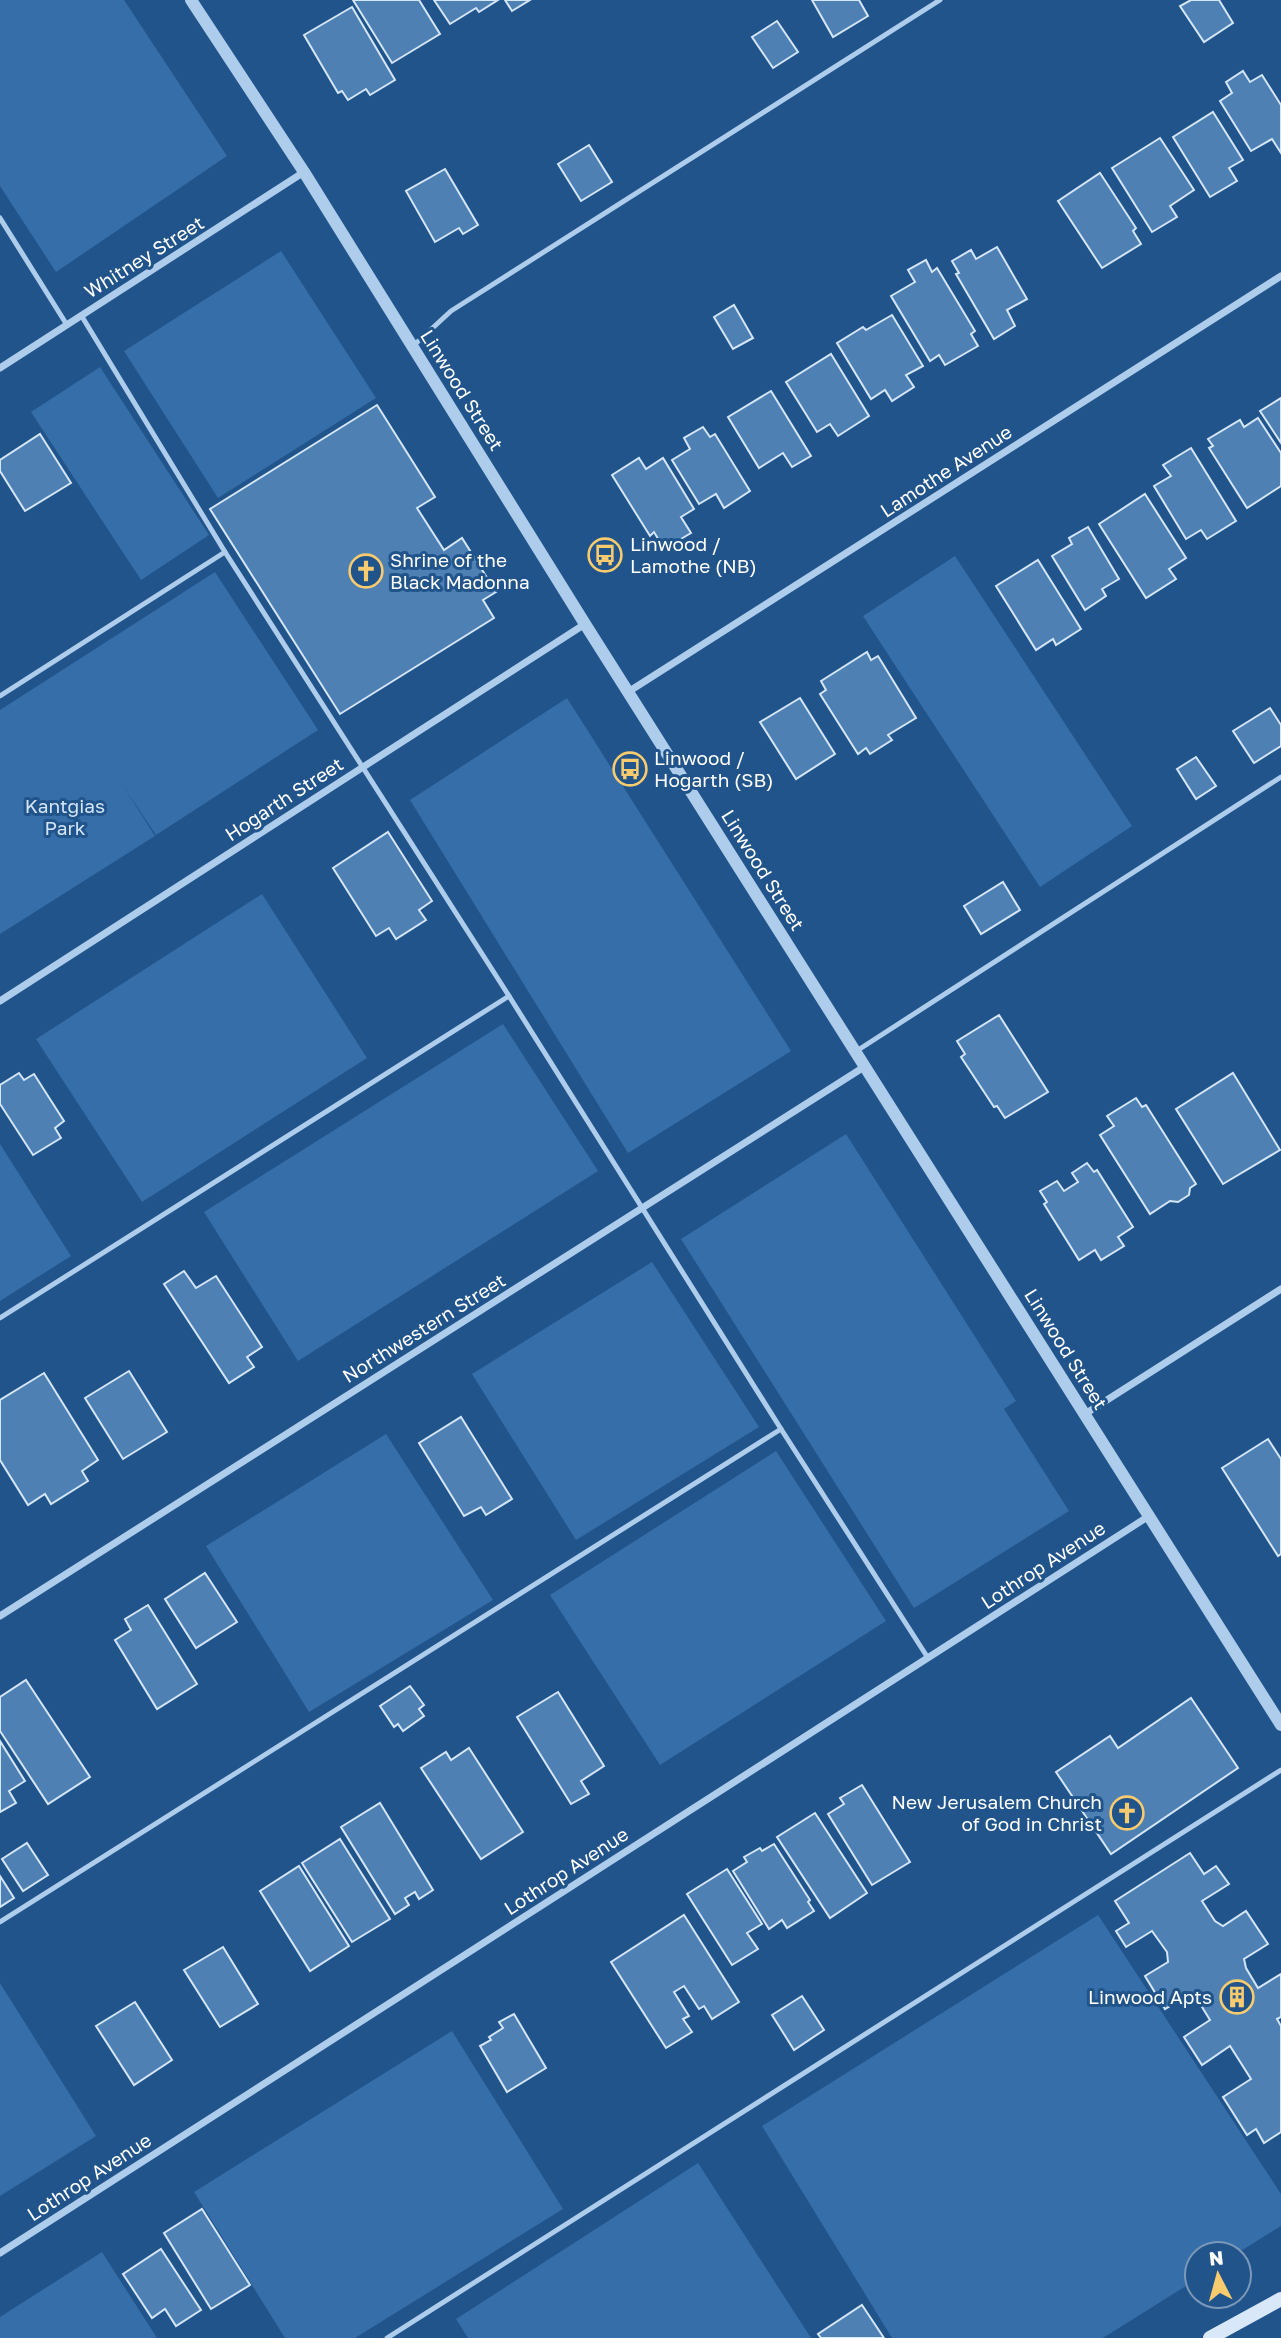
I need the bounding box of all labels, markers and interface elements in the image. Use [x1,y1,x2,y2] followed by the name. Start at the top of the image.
[80,211,208,303] street label: Whitney Street
[416,325,509,454] street label: Linwood Street
[876,420,1016,522] street label: Lamothe Avenue
[630,532,757,577] place label: Linwood / Lamothe (NB)
[586,536,624,574] bus stop icon: Linwood / Lamothe (NB)
[390,548,530,593] place label: Shrine of the Black Madonna
[347,552,385,590] church icon: Shrine of the Black Madonna
[654,746,773,791] place label: Linwood / Hogarth (SB)
[611,750,649,788] bus stop icon: Linwood / Hogarth (SB)
[220,752,347,845] street label: Hogarth Street
[25,794,105,839] park label: Kantgias Park
[717,805,810,934] street label: Linwood Street
[338,1268,509,1387] street label: Northwestern Street
[1020,1284,1113,1413] street label: Linwood Street
[976,1516,1109,1613] street label: Lothrop Avenue
[891,1790,1102,1835] place label: New Jerusalem Church of God in Christ
[1108,1794,1146,1832] church icon: New Jerusalem Church of God in Christ
[499,1822,632,1919] street label: Lothrop Avenue
[1218,1978,1256,2016] building icon: Linwood Apts
[1088,1985,1212,2008] place label: Linwood Apts
[22,2128,155,2225] street label: Lothrop Avenue
[1183,2240,1253,2310] north arrow
[1208,2245,1225,2270] text: N

